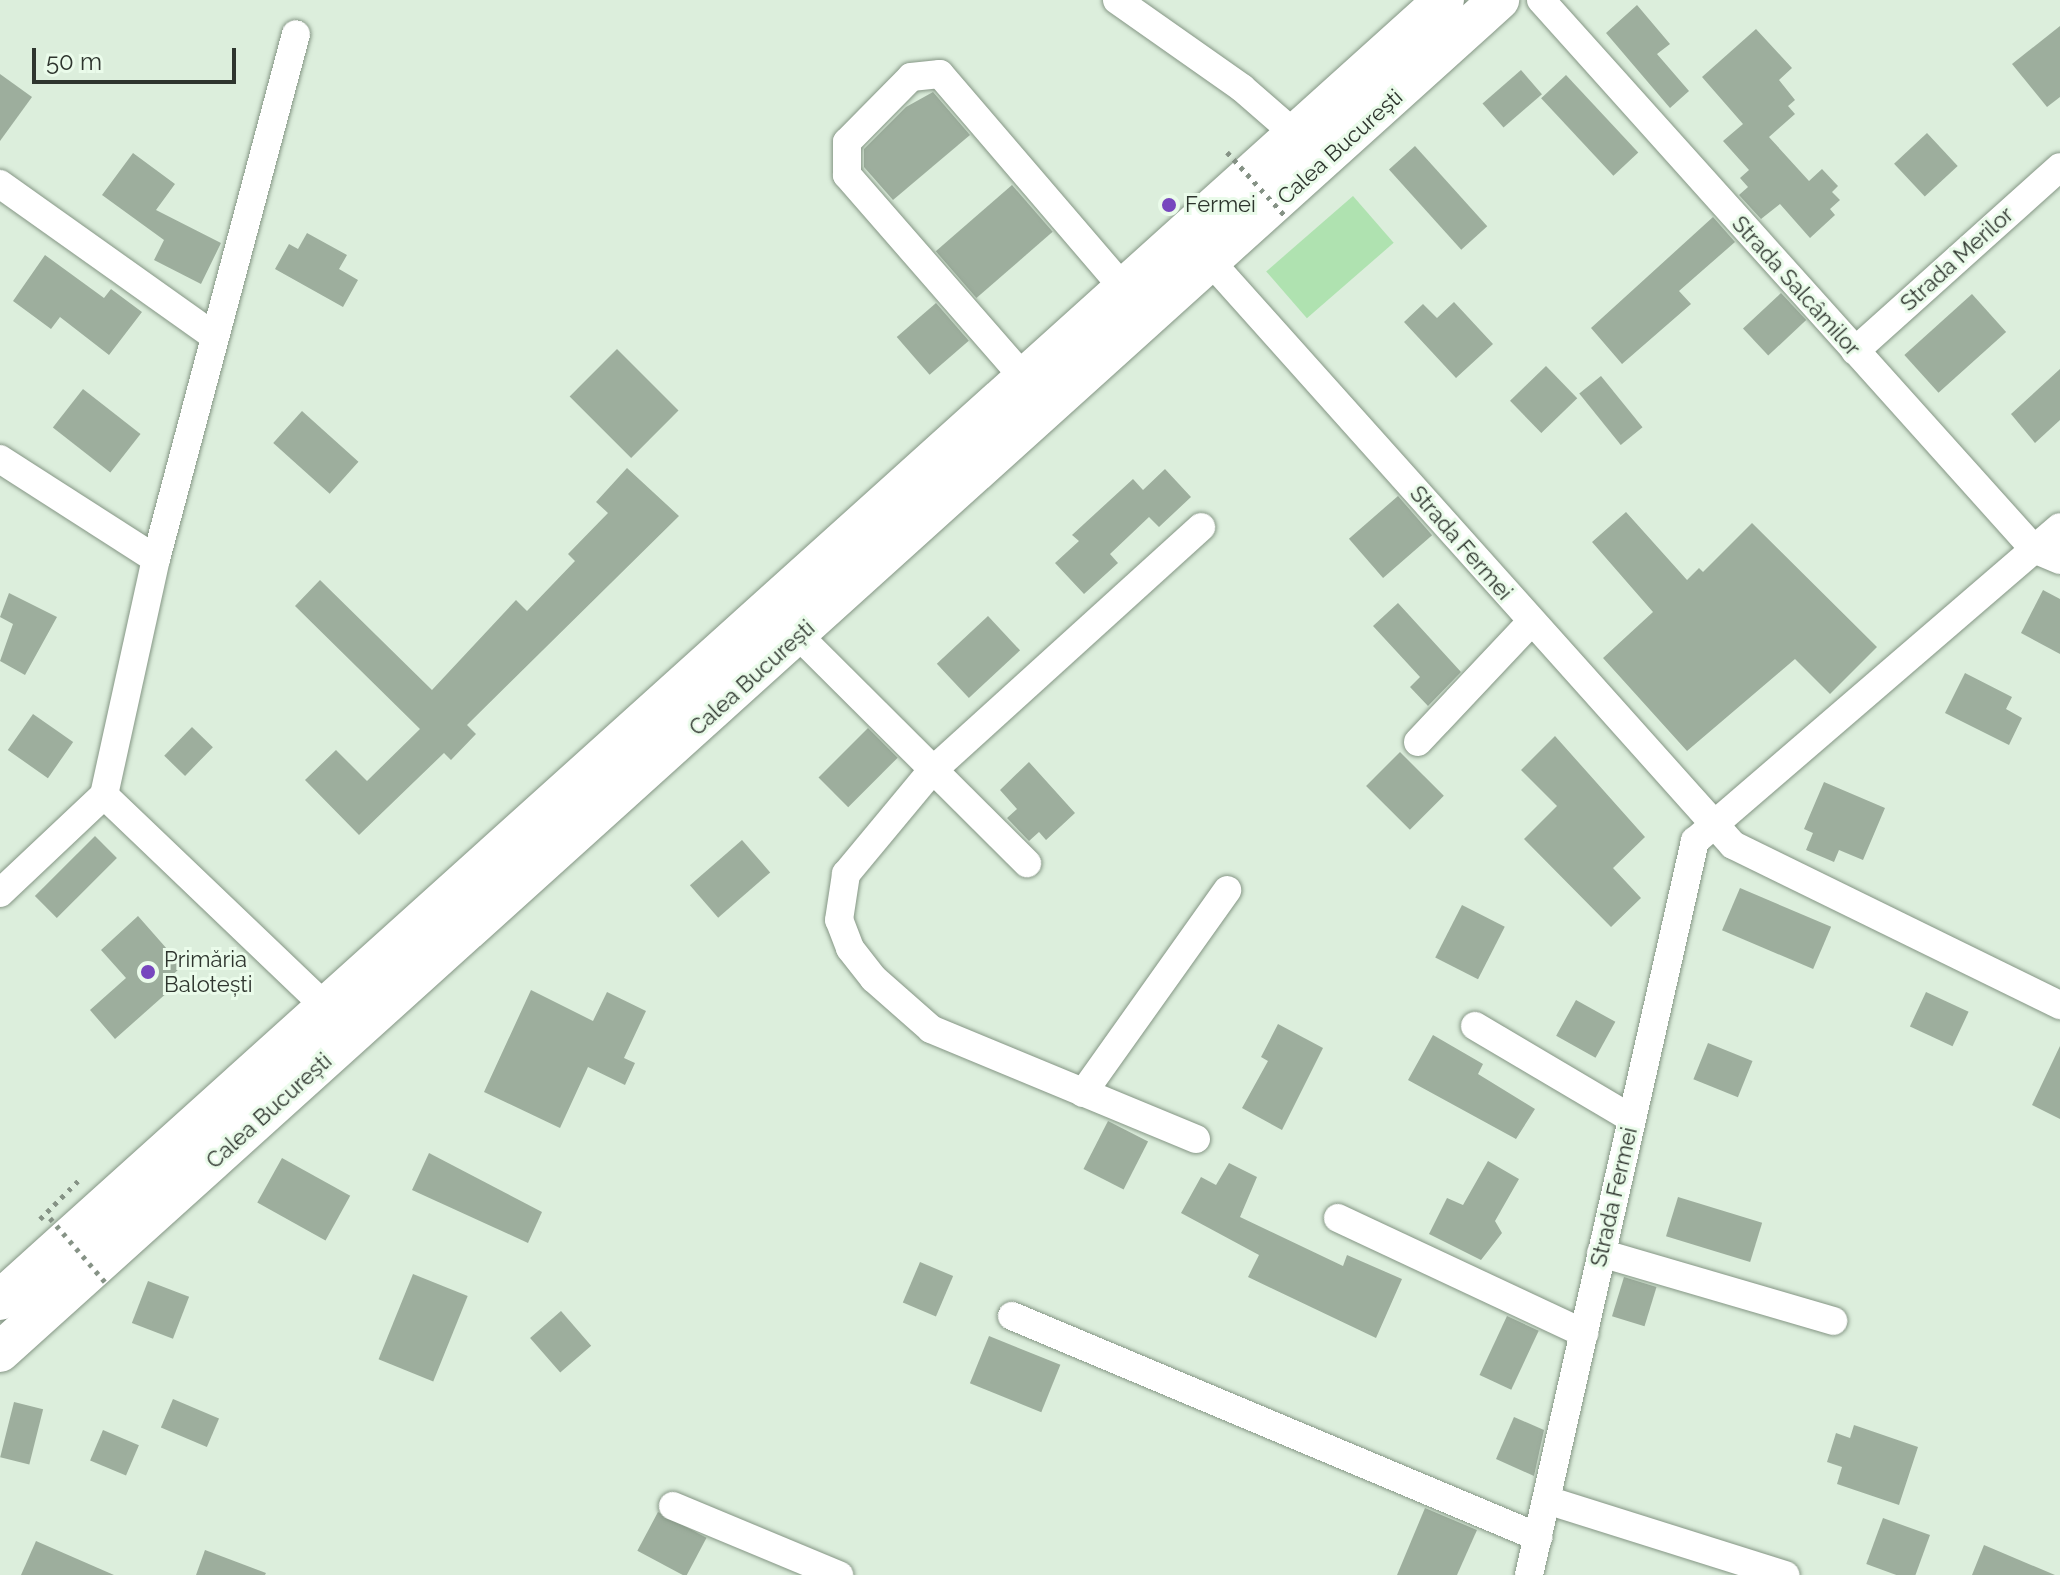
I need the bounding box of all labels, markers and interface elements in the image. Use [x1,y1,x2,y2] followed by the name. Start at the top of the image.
[36,32,240,82] scale bar
[46,47,102,76] text: 50 m
[1272,84,1408,210] street label: Calea București
[1185,192,1256,218] place label: Fermei
[1160,196,1178,214] marker: Fermei
[1895,201,2019,317] street label: Strada Merilor
[1726,211,1866,361] street label: Strada Salcâmilor
[1404,481,1518,605] street label: Strada Fermei
[684,615,820,741] street label: Calea București
[164,946,252,998] place label: Primăria Balotești
[139,963,157,981] marker: Primăria Balotești
[201,1048,337,1174] street label: Calea București
[1585,1125,1643,1269] street label: Strada Fermei

